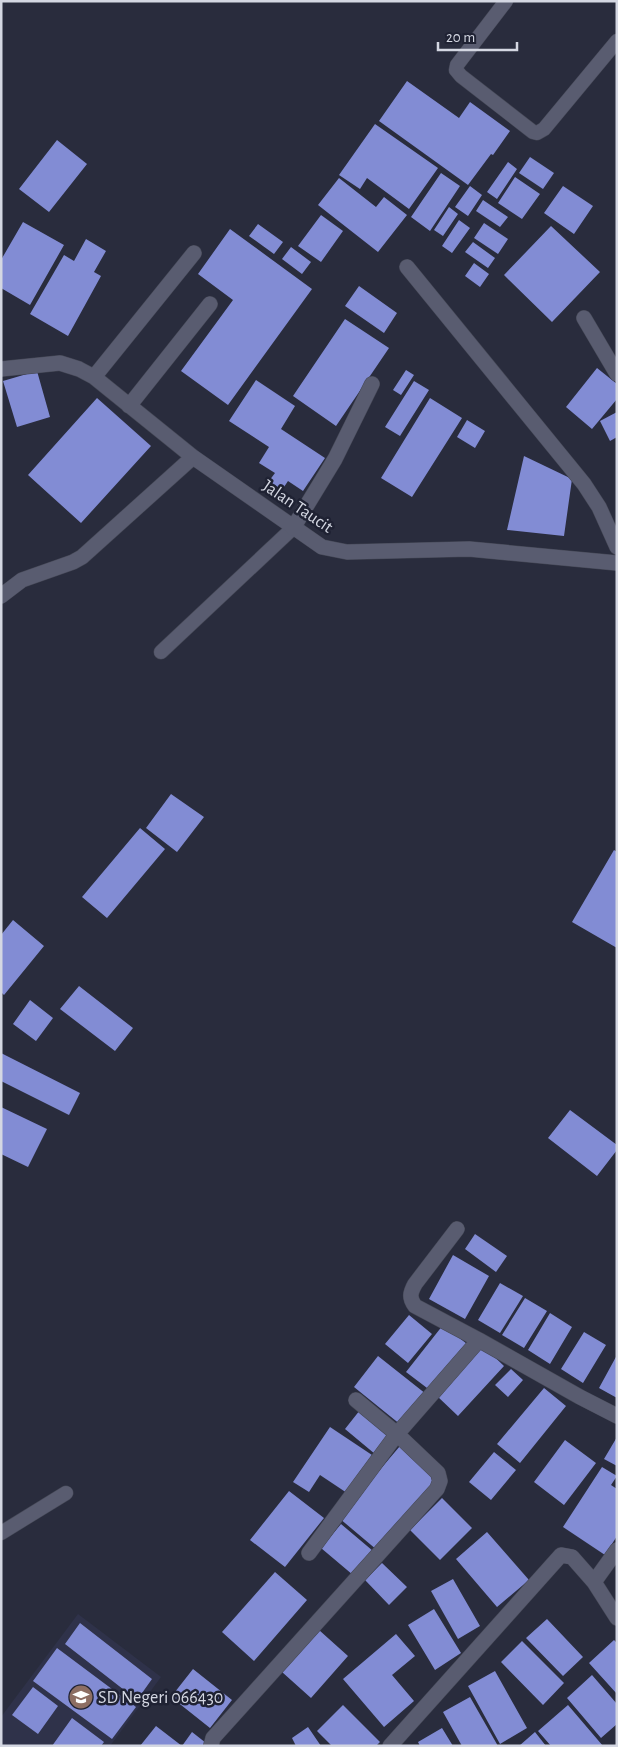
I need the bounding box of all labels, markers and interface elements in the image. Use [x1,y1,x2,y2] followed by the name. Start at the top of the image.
[438,20,517,52] scale bar
[446,30,475,45] text: 20 m
[259,477,336,537] street label: Jalan Taucit
[68,1684,94,1710] school or university icon: SD Negeri 066430
[98,1689,223,1707] place label: SD Negeri 066430

